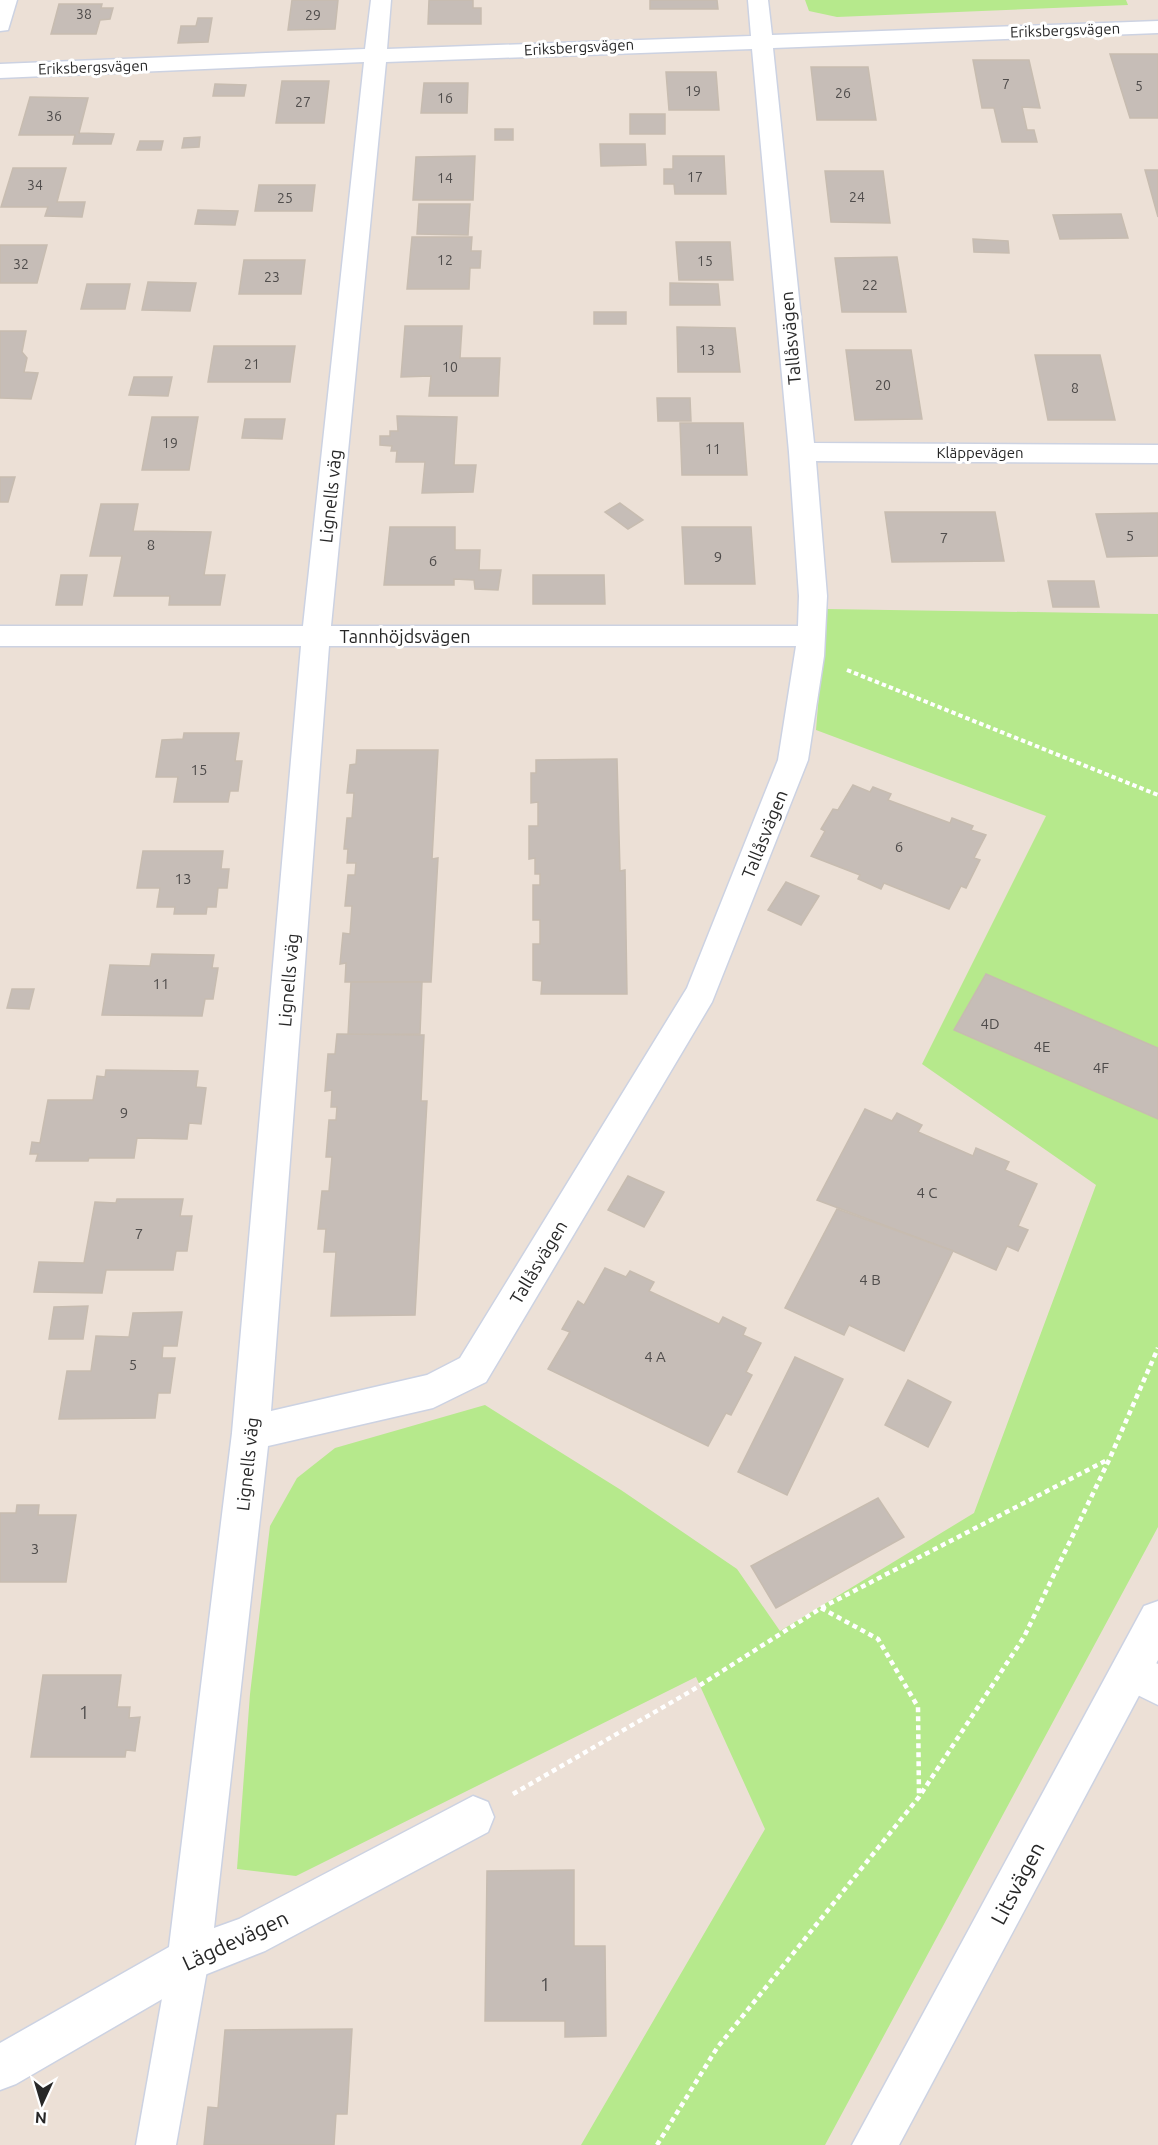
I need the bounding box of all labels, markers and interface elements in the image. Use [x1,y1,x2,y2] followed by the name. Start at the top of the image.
[76,6,92,22] house number: 38
[305,7,321,23] house number: 29
[1010,20,1120,40] street label: Eriksbergsvägen
[524,36,634,58] street label: Eriksbergsvägen
[38,57,148,77] street label: Eriksbergsvägen
[1002,76,1010,92] house number: 7
[1135,78,1143,94] house number: 5
[685,83,701,99] house number: 19
[835,85,851,101] house number: 26
[437,90,453,106] house number: 16
[295,94,311,110] house number: 27
[46,108,62,124] house number: 36
[687,169,703,185] house number: 17
[437,170,453,186] house number: 14
[27,177,43,193] house number: 34
[849,189,865,205] house number: 24
[277,190,293,206] house number: 25
[437,252,453,268] house number: 12
[697,253,713,269] house number: 15
[13,256,29,272] house number: 32
[264,269,280,285] house number: 23
[862,277,878,293] house number: 22
[776,290,804,386] street label: Tallåsvägen
[699,342,715,358] house number: 13
[244,356,260,372] house number: 21
[442,359,458,375] house number: 10
[875,377,891,393] house number: 20
[1071,380,1079,396] house number: 8
[162,435,178,451] house number: 19
[705,441,721,457] house number: 11
[936,444,1024,461] street label: Kläppevägen
[315,448,345,544] street label: Lignells väg
[1126,527,1134,544] house number: 5
[940,529,948,546] house number: 7
[147,536,155,553] house number: 8
[714,548,722,565] house number: 9
[429,552,437,569] house number: 6
[339,626,471,646] street label: Tannhöjdsvägen
[191,761,207,778] house number: 15
[737,787,791,881] street label: Tallåsvägen
[895,838,903,855] house number: 6
[175,870,191,887] house number: 13
[274,932,302,1028] street label: Lignells väg
[153,975,169,992] house number: 11
[980,1015,1000,1032] house number: 4D
[1034,1038,1050,1055] house number: 4E
[1093,1059,1109,1076] house number: 4F
[120,1104,128,1121] house number: 9
[916,1184,938,1201] house number: 4 C
[505,1217,571,1307] street label: Tallåsvägen
[135,1225,143,1242] house number: 7
[859,1271,881,1288] house number: 4 B
[644,1348,666,1365] house number: 4 A
[129,1356,137,1373] house number: 5
[232,1416,262,1512] street label: Lignells väg
[31,1540,39,1557] house number: 3
[79,1702,89,1722] house number: 1
[985,1838,1049,1928] street label: Litsvägen
[178,1905,292,1975] street label: Lägdevägen
[540,1974,550,1994] house number: 1
[12,2073,72,2133] north arrow
[34,2109,48,2127] text: N

